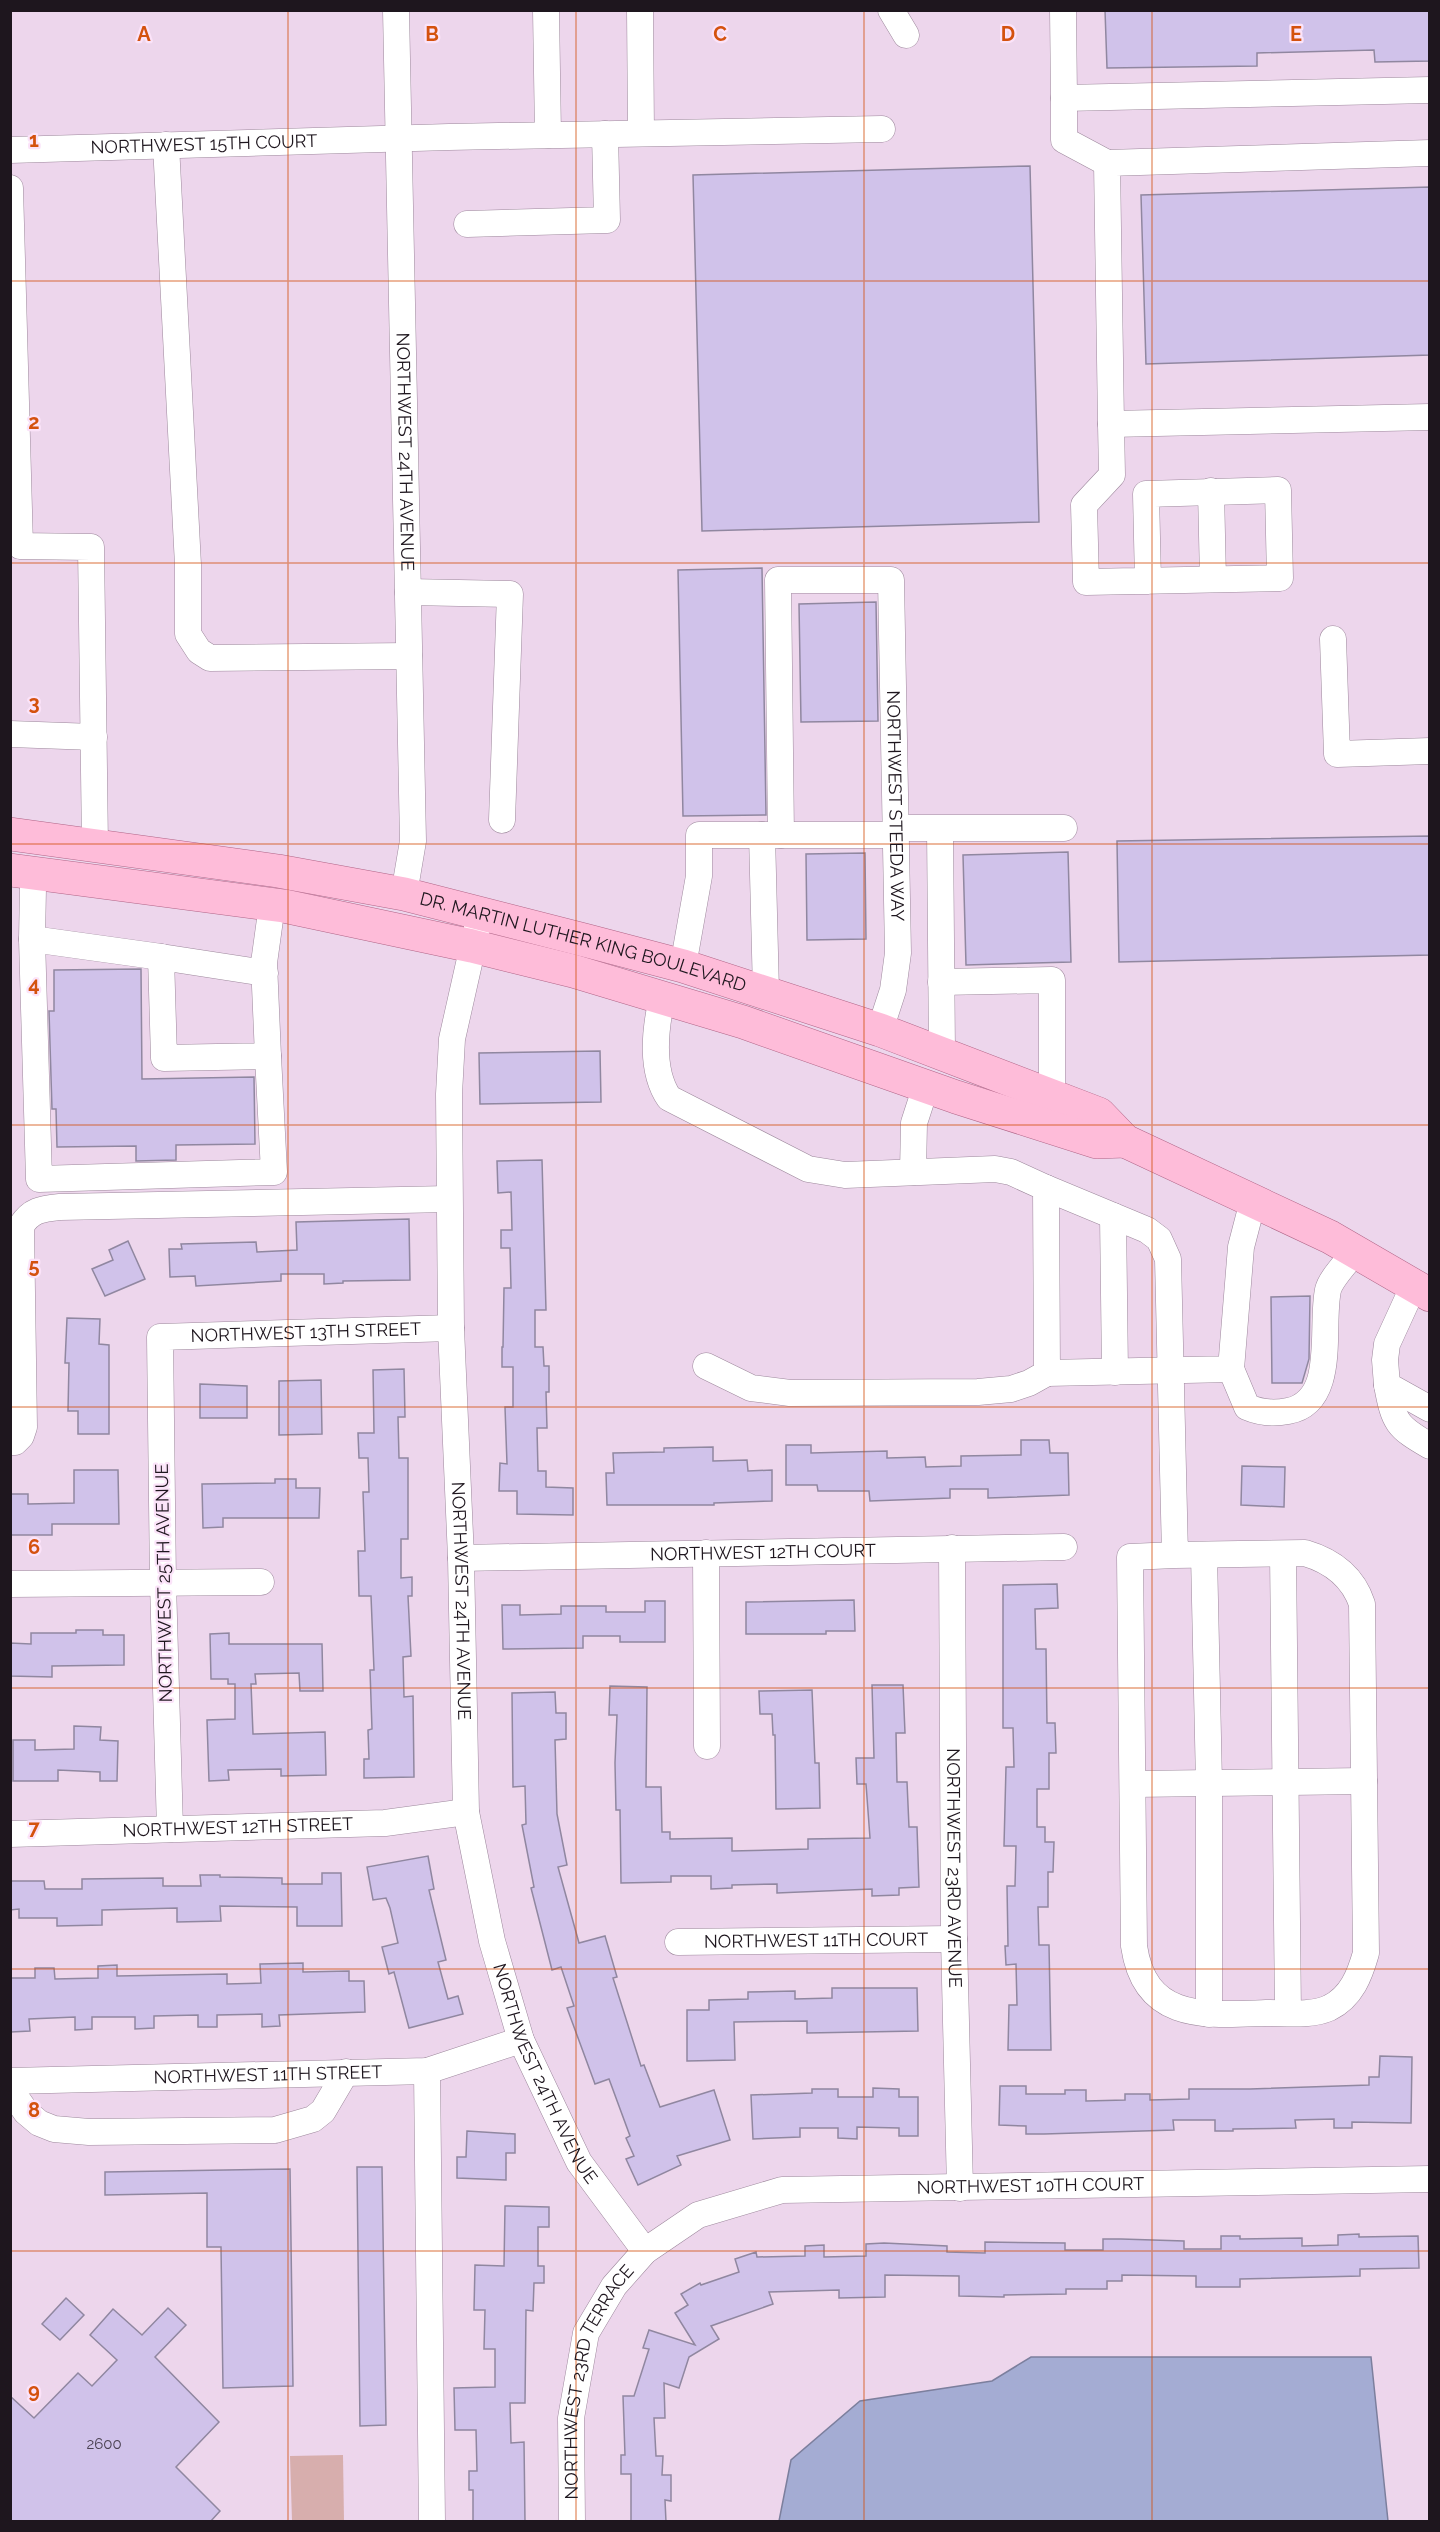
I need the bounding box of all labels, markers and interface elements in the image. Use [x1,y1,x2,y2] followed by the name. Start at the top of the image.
[137,22,151,46] text: A
[425,22,439,46] text: B
[713,22,727,46] text: C
[1001,22,1015,46] text: D
[1290,22,1302,46] text: E
[29,128,39,152] text: 1
[90,130,318,158] street label: NORTHWEST 15TH COURT
[393,332,418,571] street label: NORTHWEST 24TH AVENUE
[28,410,40,434] text: 2
[883,690,908,922] street label: NORTHWEST STEEDA WAY
[28,691,40,715] text: 3
[418,887,749,996] street label: DR. MARTIN LUTHER KING BOULEVARD
[28,972,40,996] text: 4
[28,1254,40,1278] text: 5
[190,1318,421,1346] street label: NORTHWEST 13TH STREET
[151,1463,176,1702] street label: NORTHWEST 25TH AVENUE
[448,1481,475,1720] street label: NORTHWEST 24TH AVENUE
[28,1535,40,1559] text: 6
[650,1539,876,1565] street label: NORTHWEST 12TH COURT
[943,1748,966,1988] street label: NORTHWEST 23RD AVENUE
[122,1813,353,1841] street label: NORTHWEST 12TH STREET
[28,1816,40,1840] text: 7
[704,1928,928,1952] street label: NORTHWEST 11TH COURT
[489,1961,602,2187] street label: NORTHWEST 24TH AVENUE
[153,2061,383,2088] street label: NORTHWEST 11TH STREET
[28,2098,40,2122] text: 8
[917,2173,1144,2198] street label: NORTHWEST 10TH COURT
[560,2260,638,2500] street label: NORTHWEST 23RD TERRACE
[28,2379,40,2403] text: 9
[86,2435,122,2453] house number: 2600

